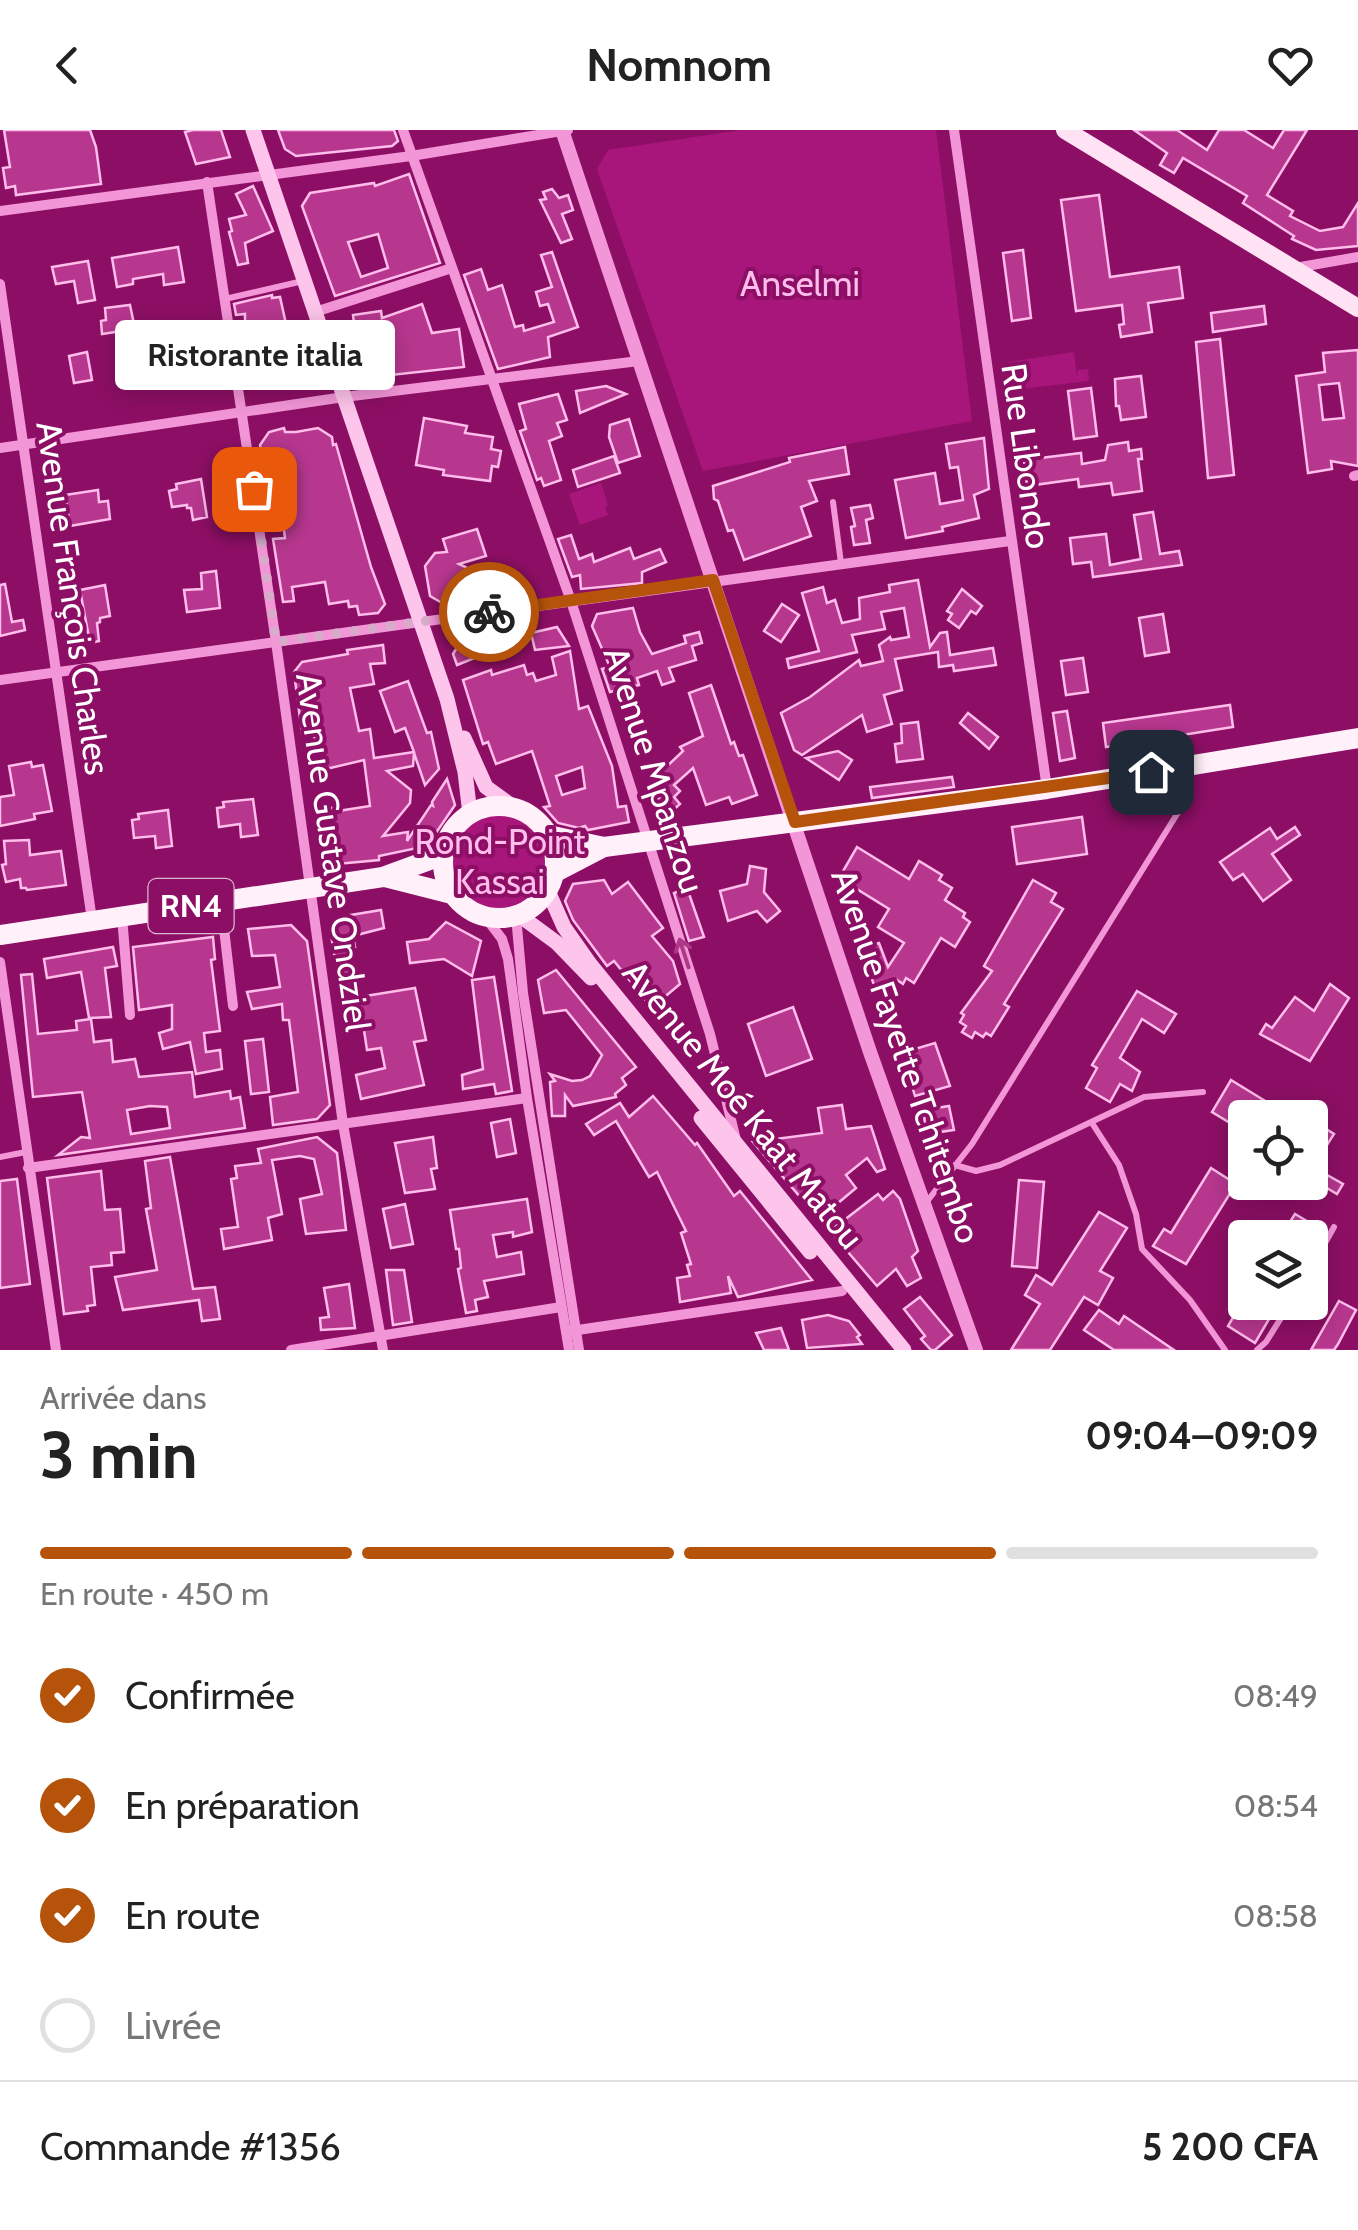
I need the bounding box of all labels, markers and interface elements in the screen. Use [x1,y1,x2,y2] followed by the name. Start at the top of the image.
[40,38,95,93] icon: back
[586,38,772,92] text: Nomnom
[1263,38,1318,93] icon: heart
[740,262,860,305] park label: Anselmi
[114,319,394,389] callout: Ristorante italia
[147,335,363,374] text: Ristorante italia
[992,360,1061,551] street label: Rue Libondo
[27,419,120,777] street label: Avenue François Charles
[212,447,297,532] pin
[227,462,282,517] icon: bag
[439,562,539,662] courier
[462,585,517,640] icon: bike
[594,641,715,898] street label: Avenue Mpanzou
[287,670,380,1035] street label: Avenue Gustave Ondziel
[1109,730,1194,815] pin
[1124,745,1179,800] icon: home
[415,820,586,903] park label: Rond-Point Kassai
[822,863,991,1249] street label: Avenue Fayette Tchitembo
[148,879,234,933] road number: RN4
[673,938,691,969] one-way arrow
[614,952,873,1258] street label: Avenue Moé Kaat Matou
[1228,1100,1328,1320] map controls
[1228,1100,1328,1200] button: locate
[1228,1220,1328,1320] button: layers
[40,1378,206,1417] text: Arrivée dans
[1085,1412,1318,1459] text: 09:04–09:09
[40,1415,198,1494] text: 3 min
[40,1574,269,1613] text: En route · 450 m
[40,1668,95,1723] icon: check
[125,1672,295,1719] text: Confirmée
[1233,1676,1318,1715] text: 08:49
[40,1778,95,1833] icon: check
[125,1782,360,1829] text: En préparation
[1234,1786,1318,1825] text: 08:54
[40,1888,95,1943] icon: check
[125,1892,260,1939] text: En route
[1233,1896,1318,1935] text: 08:58
[125,2002,221,2049] text: Livrée
[40,2123,341,2170] text: Commande #1356
[1142,2123,1318,2170] text: 5 200 CFA

